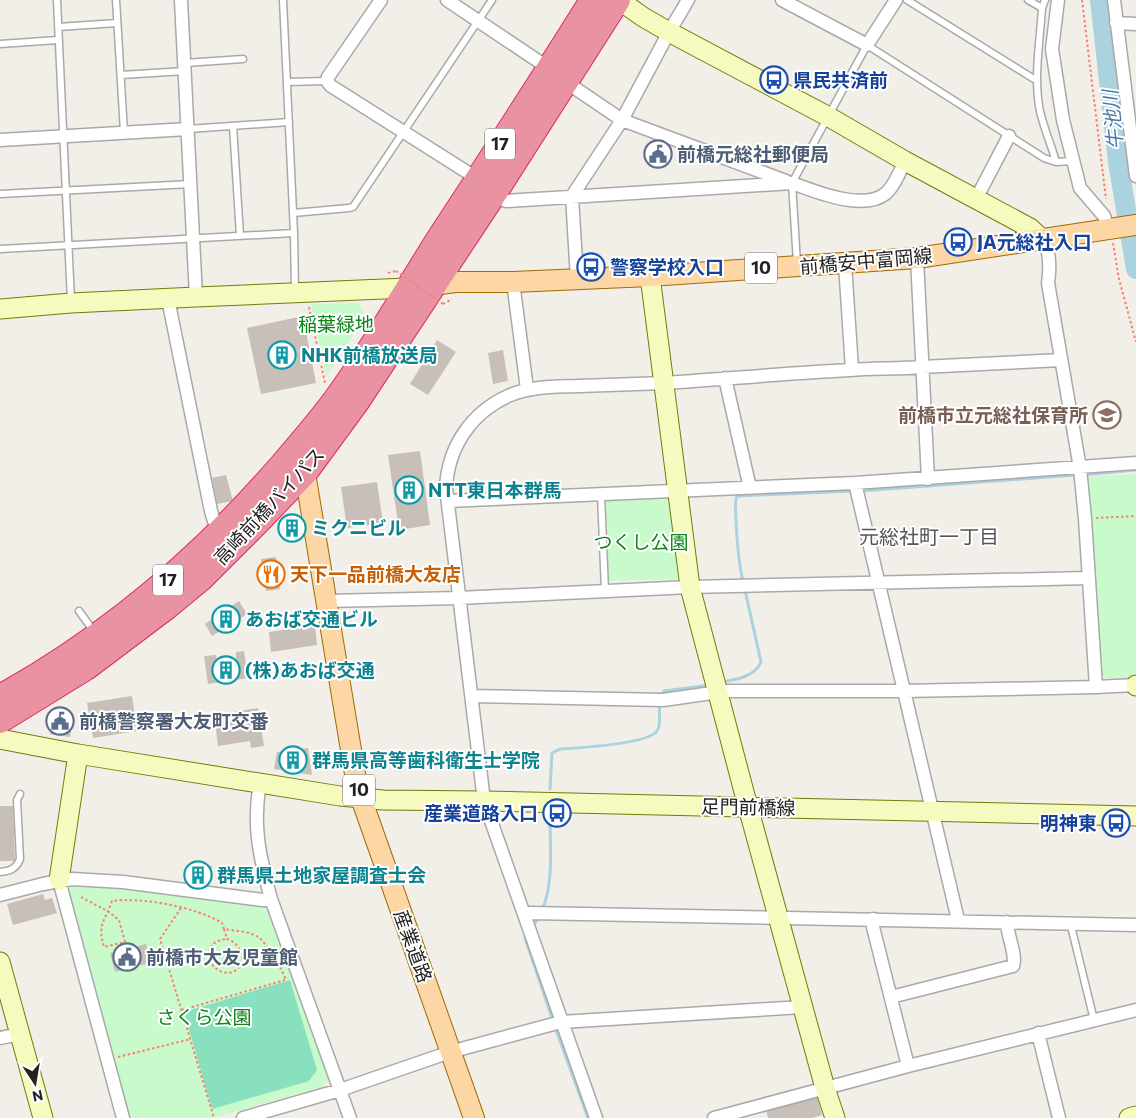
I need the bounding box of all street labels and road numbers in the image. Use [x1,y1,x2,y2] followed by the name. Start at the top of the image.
[485,128,515,160] road number: 17
[799,243,933,278] street label: 前橋安中富岡線
[745,252,777,284] road number: 10
[209,442,329,569] street label: 高崎前橋バイパス
[153,564,183,596] road number: 17
[343,774,375,806] road number: 10
[700,794,796,819] street label: 足門前橋線
[390,906,437,985] street label: 産業道路

